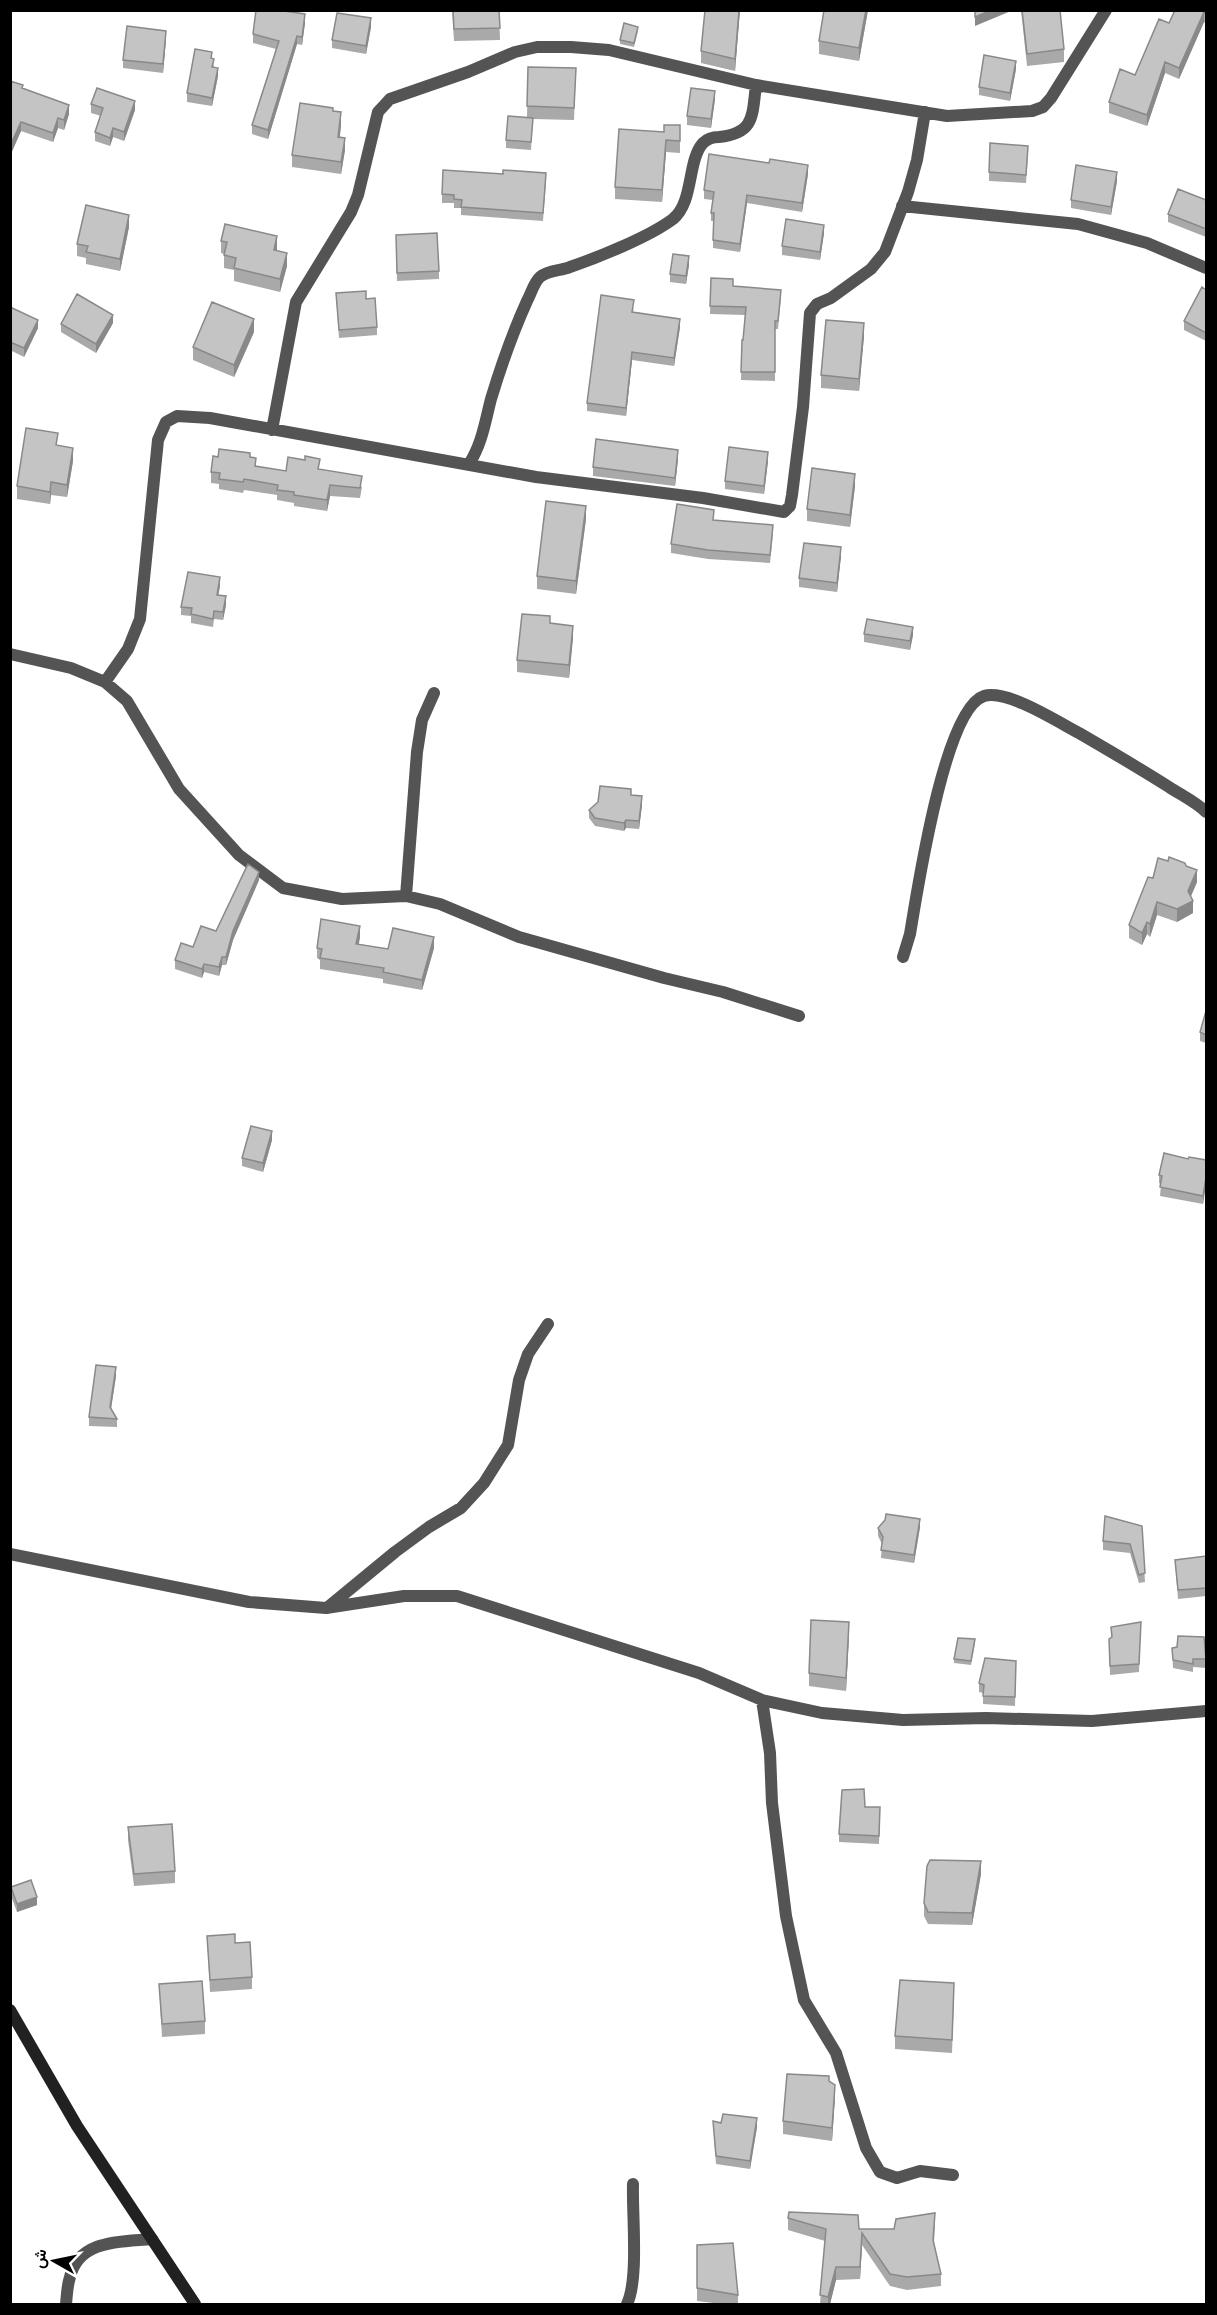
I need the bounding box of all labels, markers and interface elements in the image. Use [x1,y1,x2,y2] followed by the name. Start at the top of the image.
[24,2231,84,2291] north arrow
[29,2248,51,2270] text: ش

